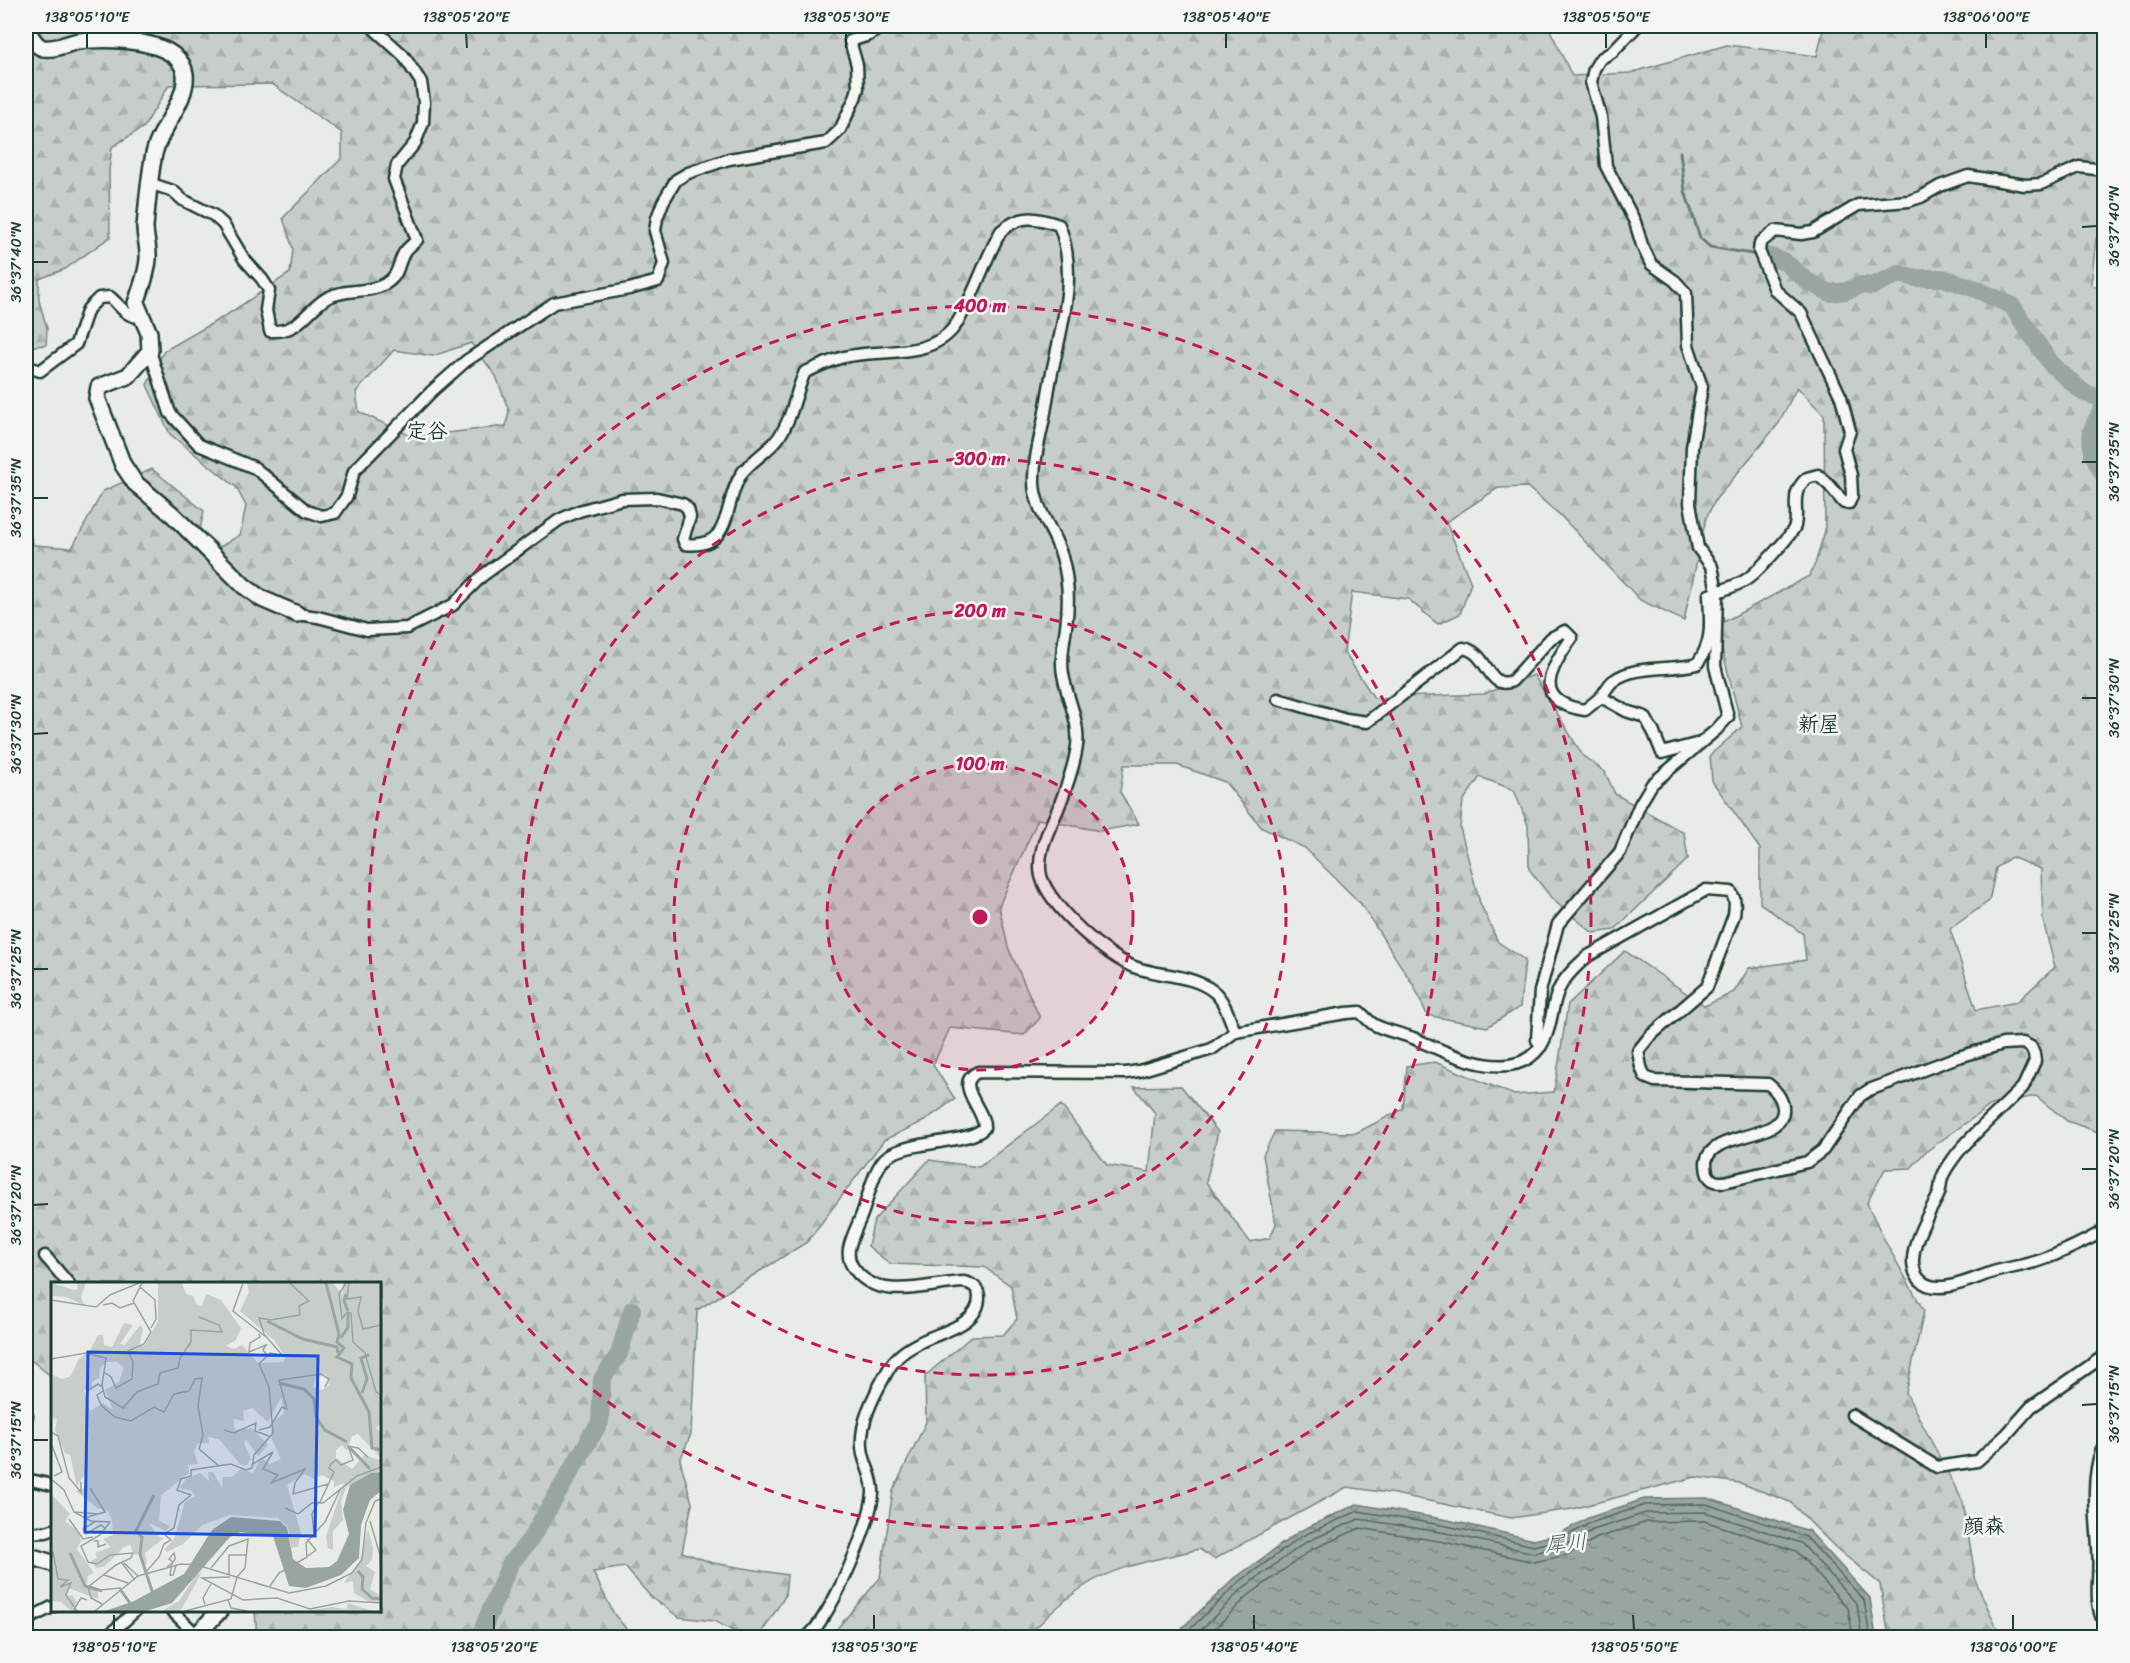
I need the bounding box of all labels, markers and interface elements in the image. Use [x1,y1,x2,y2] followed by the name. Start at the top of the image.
[45,4,131,30] text: 138°05'10"E
[422,4,511,30] text: 138°05'20"E
[803,4,891,30] text: 138°05'30"E
[1182,4,1272,30] text: 138°05'40"E
[1562,4,1651,30] text: 138°05'50"E
[1942,4,2031,30] text: 138°06'00"E
[2101,185,2127,267] text: 36°37'40"N
[3,221,29,303] text: 36°37'40"N
[953,290,1006,322] text: 400 m
[406,412,448,450] district label: 定谷
[2101,422,2127,502] text: 36°37'35"N
[953,443,1006,475] text: 300 m
[3,458,29,538] text: 36°37'35"N
[953,595,1006,627] text: 200 m
[2101,657,2127,738] text: 36°37'30"N
[3,693,29,774] text: 36°37'30"N
[1798,705,1840,743] district label: 新屋
[956,748,1005,780] text: 100 m
[2101,892,2127,973] text: 36°37'25"N
[970,907,990,927] centre of rings
[3,928,29,1009] text: 36°37'25"N
[2101,1128,2127,1209] text: 36°37'20"N
[3,1164,29,1245] text: 36°37'20"N
[51,1282,381,1612] inset map
[2101,1365,2127,1443] text: 36°37'15"N
[3,1401,29,1479] text: 36°37'15"N
[1963,1507,2005,1545] district label: 顔森
[1543,1522,1589,1564] water label: 犀川
[72,1634,158,1660] text: 138°05'10"E
[450,1634,539,1660] text: 138°05'20"E
[831,1634,919,1660] text: 138°05'30"E
[1210,1634,1300,1660] text: 138°05'40"E
[1590,1634,1679,1660] text: 138°05'50"E
[1969,1634,2058,1660] text: 138°06'00"E

